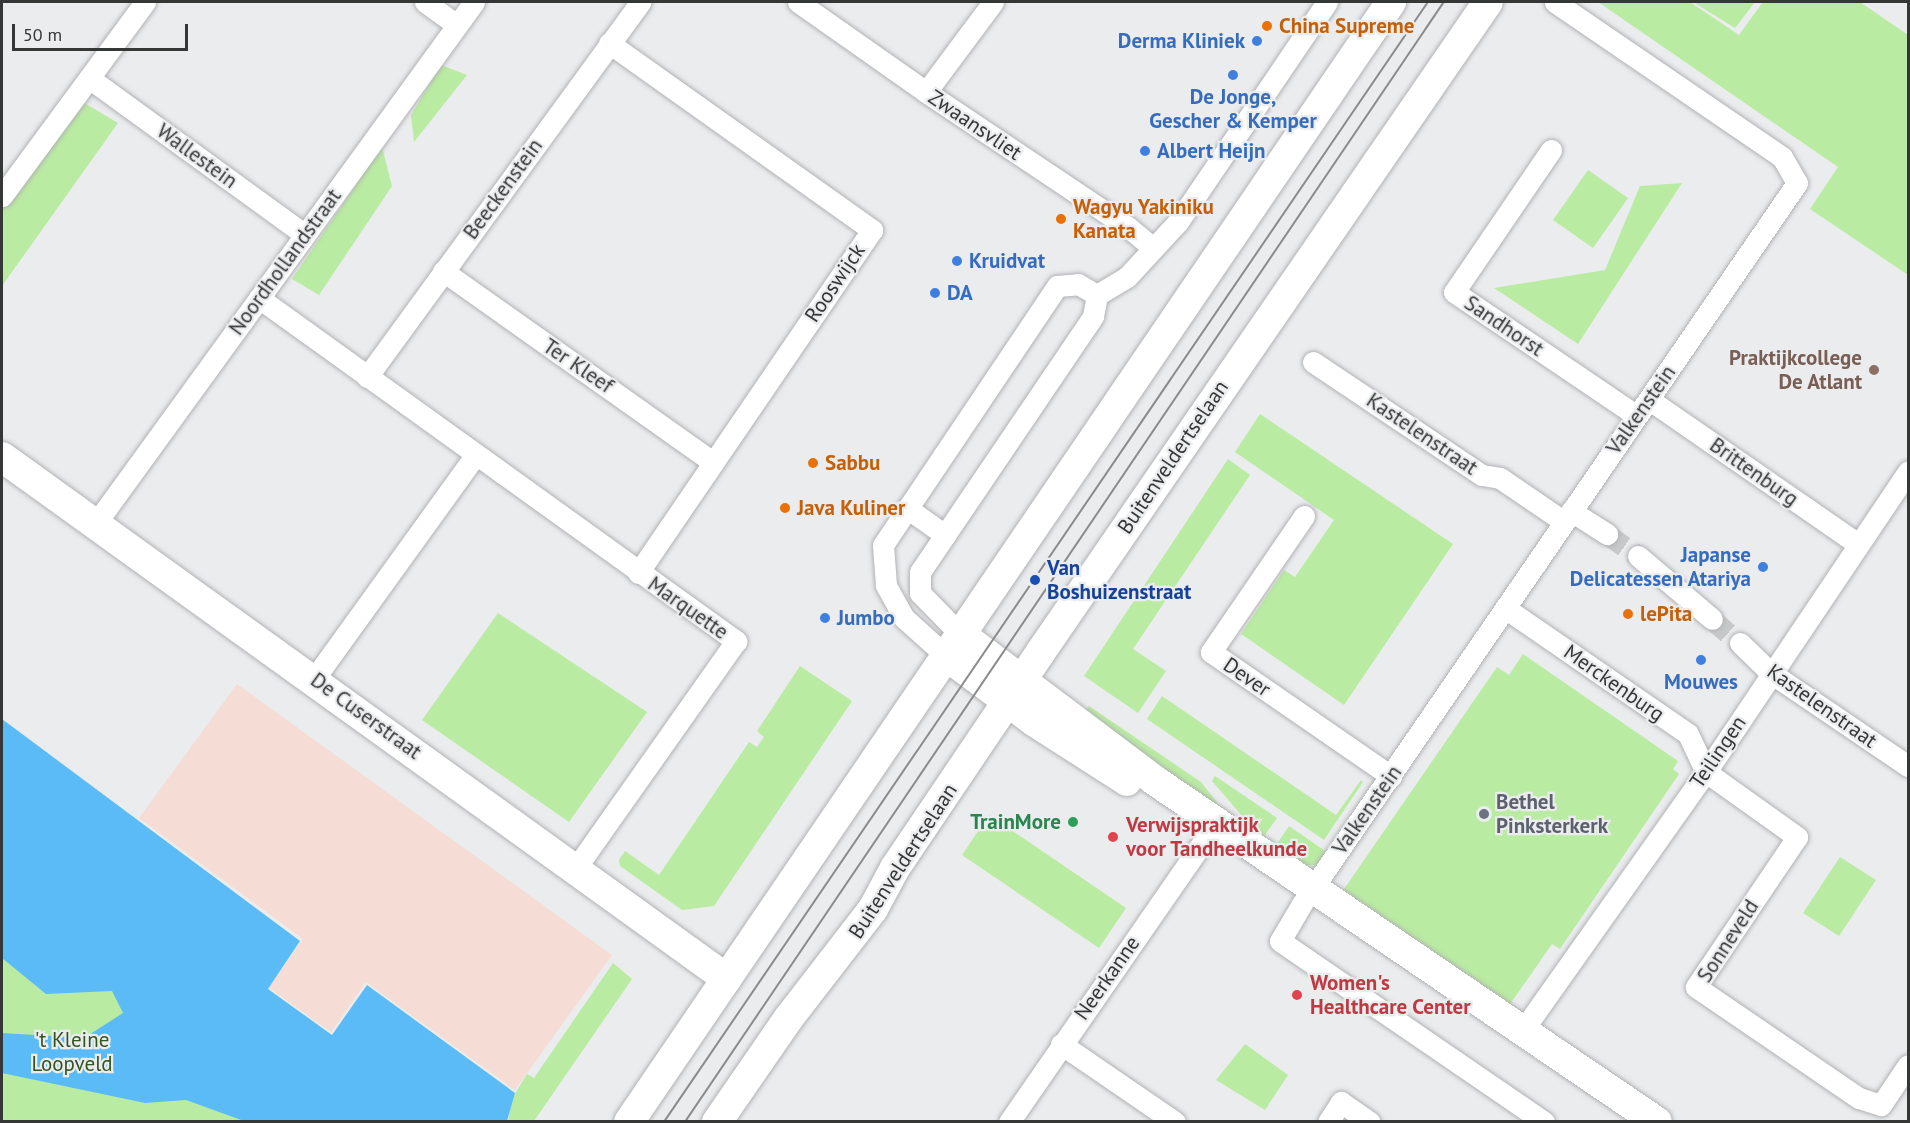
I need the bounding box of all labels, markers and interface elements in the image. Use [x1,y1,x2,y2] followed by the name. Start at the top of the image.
[15,12,190,50] scale bar
[1279,13,1414,39] place label: China Supreme
[1260,19,1274,33] marker: China Supreme
[23,23,62,46] text: 50 m
[1118,28,1245,54] place label: Derma Kliniek
[1250,34,1264,48] marker: Derma Kliniek
[1226,68,1240,82] marker: De Jonge, Gescher & Kemper
[1149,84,1317,134] place label: De Jonge, Gescher & Kemper
[924,85,1026,165] street label: Zwaansvliet
[152,118,242,194] street label: Wallestein
[458,134,548,244] street label: Beeckenstein
[1157,138,1266,164] place label: Albert Heijn
[1138,144,1152,158] marker: Albert Heijn
[224,184,346,340] street label: Noordhollandstraat
[1073,194,1214,244] place label: Wagyu Yakiniku Kanata
[1054,212,1068,226] marker: Wagyu Yakiniku Kanata
[800,239,870,327] street label: Rooswijck
[969,248,1045,274] place label: Kruidvat
[950,254,964,268] marker: Kruidvat
[947,280,973,306] place label: DA
[928,286,942,300] marker: DA
[1460,290,1548,362] street label: Sandhorst
[538,333,618,399] street label: Ter Kleef
[1729,345,1862,395] place label: Praktijkcollege De Atlant
[1601,361,1681,459] street label: Valkenstein
[1867,363,1881,377] marker: Praktijkcollege De Atlant
[1112,375,1234,539] street label: Buitenveldertselaan
[1362,388,1482,480] street label: Kastelenstraat
[1705,432,1803,512] street label: Brittenburg
[825,450,880,476] place label: Sabbu
[806,456,820,470] marker: Sabbu
[797,495,905,521] place label: Java Kuliner
[778,501,792,515] marker: Java Kuliner
[1569,542,1751,592] place label: Japanse Delicatessen Atariya
[1047,555,1191,605] place label: Van Boshuizenstraat
[1756,560,1770,574] marker: Japanse Delicatessen Atariya
[643,571,733,645] street label: Marquette
[1028,573,1042,587] marker: Van Boshuizenstraat
[1640,601,1692,627] place label: lePita
[837,605,895,631] place label: Jumbo
[1621,607,1635,621] marker: lePita
[818,611,832,625] marker: Jumbo
[1559,639,1669,727] street label: Merckenburg
[1219,652,1275,702] street label: Dever
[1694,653,1708,667] marker: Mouwes
[1762,659,1882,753] street label: Kastelenstraat
[306,667,426,765] street label: De Cuserstraat
[1664,669,1738,695] place label: Mouwes
[1685,711,1751,793] street label: Teilingen
[1327,761,1407,859] street label: Valkenstein
[843,779,963,943] street label: Buitenveldertselaan
[1496,789,1608,839] place label: Bethel Pinksterkerk
[1477,807,1491,821] marker: Bethel Pinksterkerk
[970,809,1061,835] place label: TrainMore
[1126,812,1308,862] place label: Verwijspraktijk voor Tandheelkunde
[1066,815,1080,829] marker: TrainMore
[1104,828,1122,846] marker: Verwijspraktijk voor Tandheelkunde
[1692,895,1764,987] street label: Sonneveld
[1069,931,1145,1025] street label: Neerkanne
[1310,970,1471,1020] place label: Women's Healthcare Center
[1288,986,1306,1004] marker: Women's Healthcare Center
[31,1027,113,1077] park label: 't Kleine Loopveld

